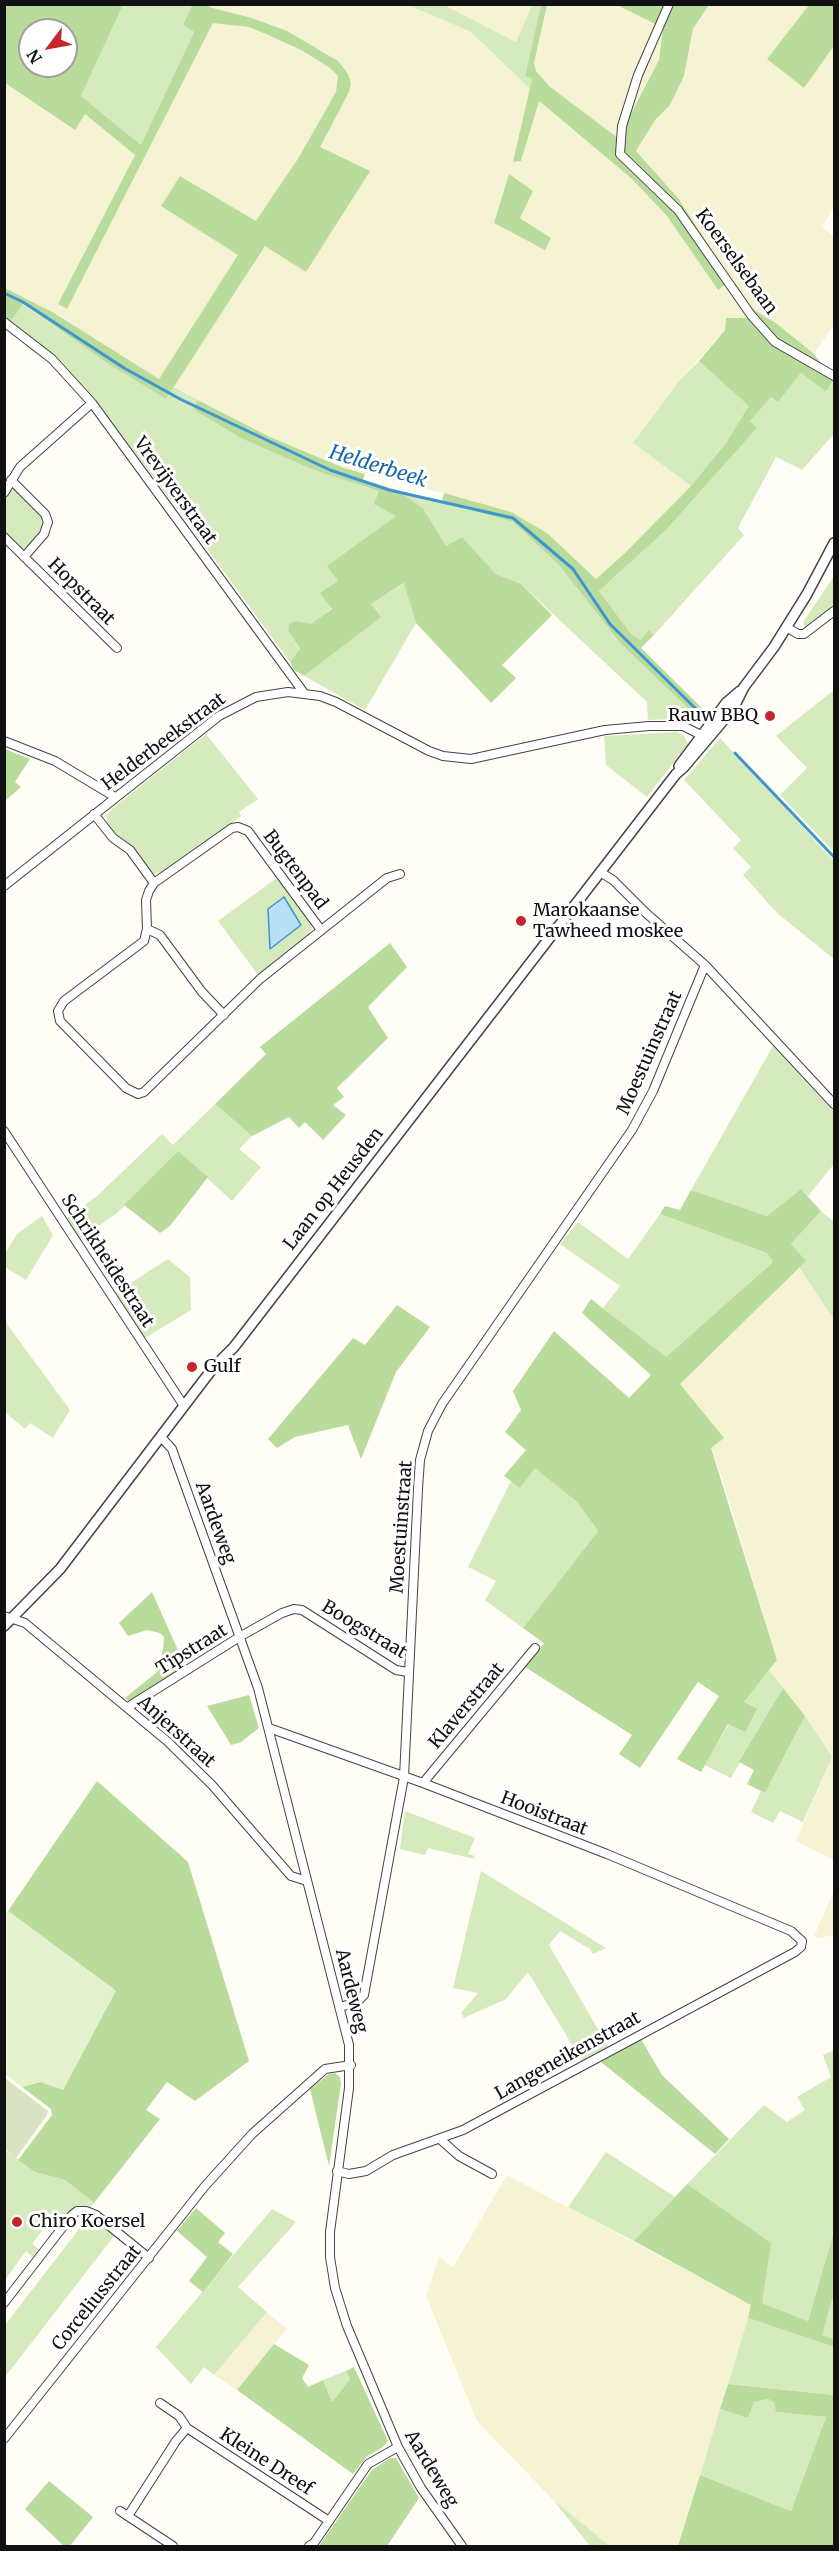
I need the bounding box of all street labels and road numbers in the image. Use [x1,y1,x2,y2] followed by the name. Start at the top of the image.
[690,205,782,319] street label: Koerselsebaan
[129,433,221,549] street label: Vrevijverstraat
[43,554,119,630] street label: Hopstraat
[98,688,230,796] street label: Helderbeekstraat
[258,826,332,914] street label: Bugtenpad
[613,988,687,1118] street label: Moestuinstraat
[280,1124,388,1254] street label: Laan op Heusden
[56,1190,158,1332] street label: Schrikheidestraat
[387,1460,417,1594] street label: Moestuinstraat
[190,1479,240,1567] street label: Aardeweg
[318,1596,410,1664] street label: Boogstraat
[153,1620,231,1680] street label: Tipstraat
[425,1659,509,1753] street label: Klaverstraat
[133,1691,219,1773] street label: Anjerstraat
[497,1788,591,1840] street label: Hooistraat
[330,1947,372,2035] street label: Aardeweg
[492,2007,644,2105] street label: Langeneikenstraat
[48,2241,146,2355] street label: Corceliusstraat
[215,2424,317,2500] street label: Kleine Dreef
[400,2427,462,2511] street label: Aardeweg

